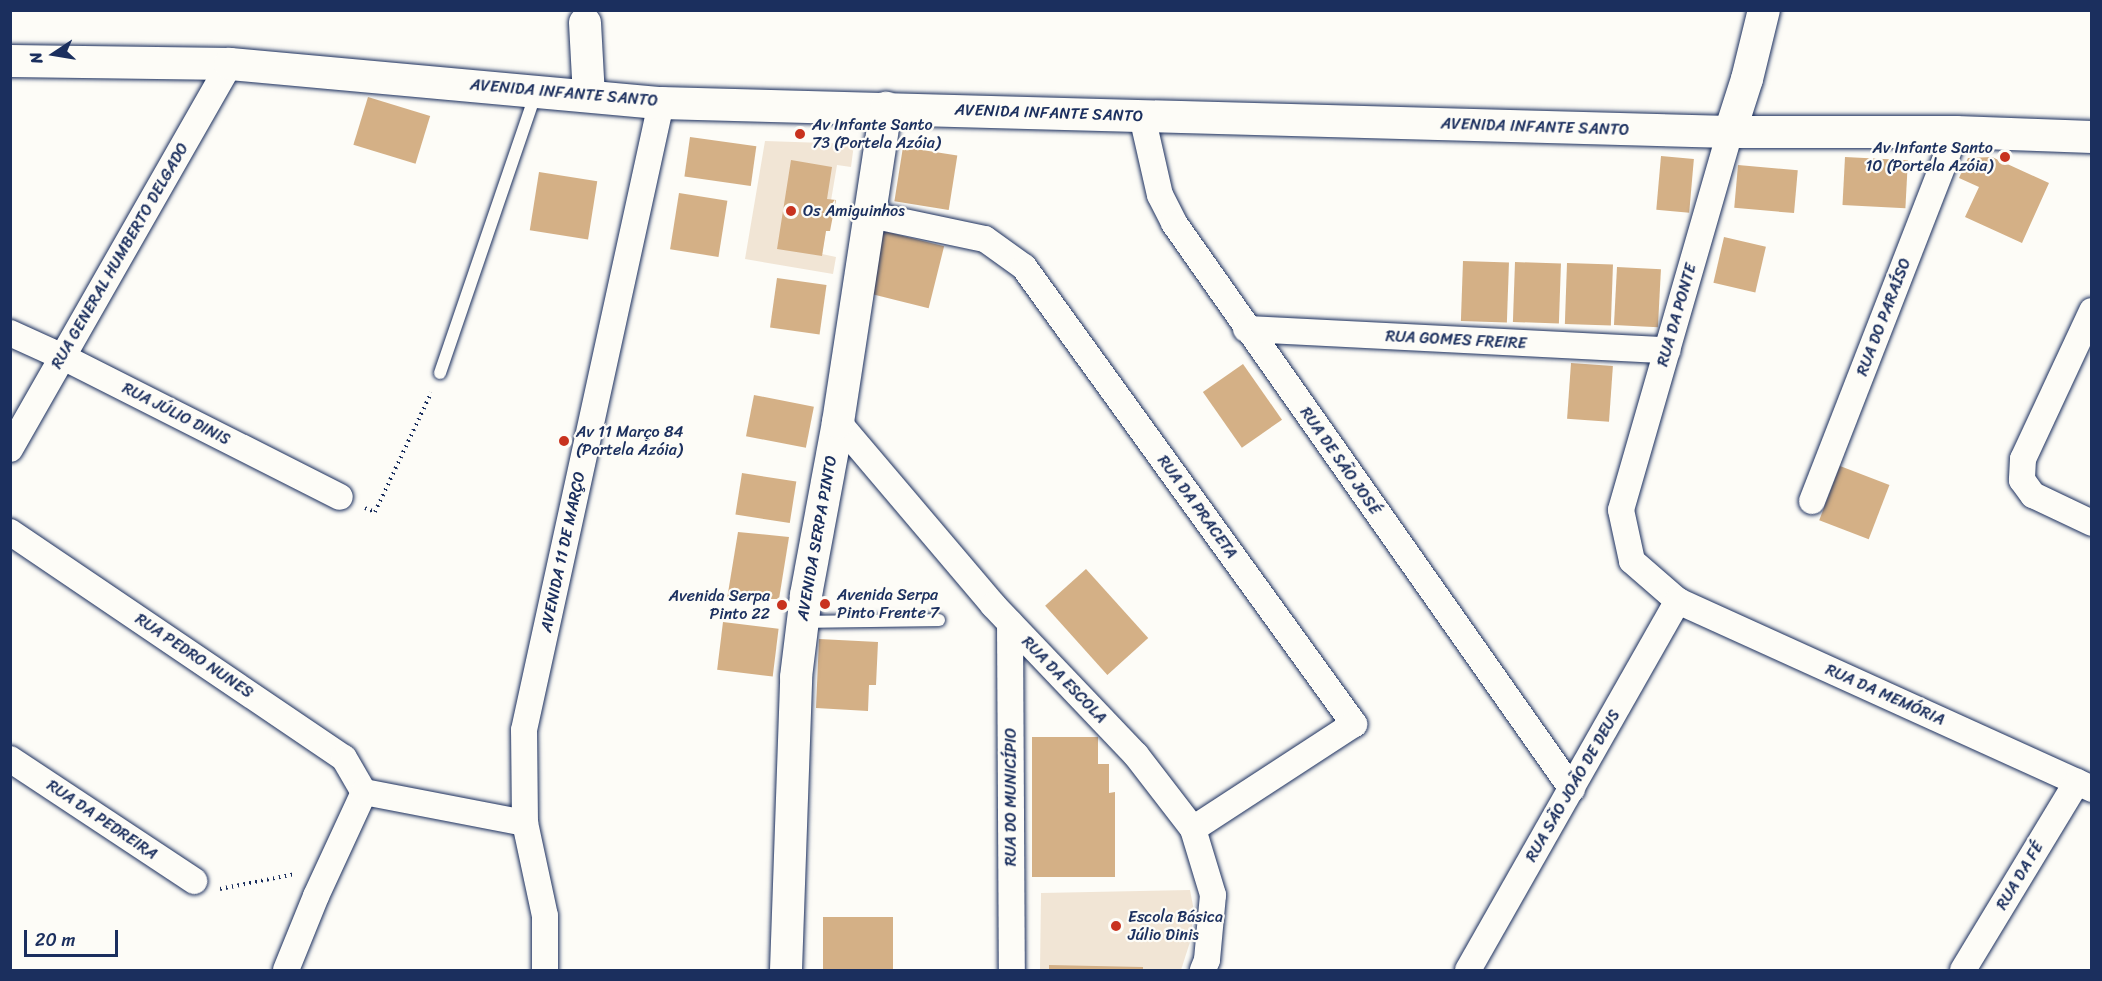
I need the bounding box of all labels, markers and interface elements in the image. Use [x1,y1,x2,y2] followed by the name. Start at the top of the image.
[24,24,84,84] north arrow
[21,49,51,66] text: N
[469,75,659,111] street label: AVENIDA INFANTE SANTO
[954,100,1144,126] street label: AVENIDA INFANTE SANTO
[1440,114,1630,140] street label: AVENIDA INFANTE SANTO
[812,115,940,153] place label: Av Infante Santo 73 (Portela Azóia)
[793,127,807,141] marker: Av Infante Santo 73 (Portela Azóia)
[1865,138,1993,176] place label: Av Infante Santo 10 (Portela Azóia)
[47,139,193,373] street label: RUA GENERAL HUMBERTO DELGADO
[1998,150,2012,164] marker: Av Infante Santo 10 (Portela Azóia)
[803,201,906,221] place label: Os Amiguinhos
[784,204,798,218] marker: Os Amiguinhos
[1853,256,1915,378] street label: RUA DO PARAÍSO
[1653,261,1701,369] street label: RUA DA PONTE
[1385,327,1527,353] street label: RUA GOMES FREIRE
[118,378,234,450] street label: RUA JÚLIO DINIS
[1295,403,1385,519] street label: RUA DE SÃO JOSÉ
[576,422,684,460] place label: Av 11 Março 84 (Portela Azóia)
[557,434,571,448] marker: Av 11 Março 84 (Portela Azóia)
[1153,451,1241,563] street label: RUA DA PRACETA
[793,454,841,622] street label: AVENIDA SERPA PINTO
[537,470,589,634] street label: AVENIDA 11 DE MARÇO
[837,585,939,623] place label: Avenida Serpa Pinto Frente 7
[669,586,770,624] place label: Avenida Serpa Pinto 22
[818,597,832,611] marker: Avenida Serpa Pinto Frente 7
[775,598,789,612] marker: Avenida Serpa Pinto 22
[132,610,256,702] street label: RUA PEDRO NUNES
[1017,632,1111,728] street label: RUA DA ESCOLA
[1822,660,1948,730] street label: RUA DA MEMÓRIA
[1521,706,1625,866] street label: RUA SÃO JOÃO DE DEUS
[1001,728,1021,866] street label: RUA DO MUNICÍPIO
[43,776,161,864] street label: RUA DA PEDREIRA
[1992,839,2048,913] street label: RUA DA FÉ
[1128,907,1223,945] place label: Escola Básica Júlio Dinis
[27,918,122,956] scale bar
[1109,919,1123,933] marker: Escola Básica Júlio Dinis
[35,924,75,956] text: 20 m

